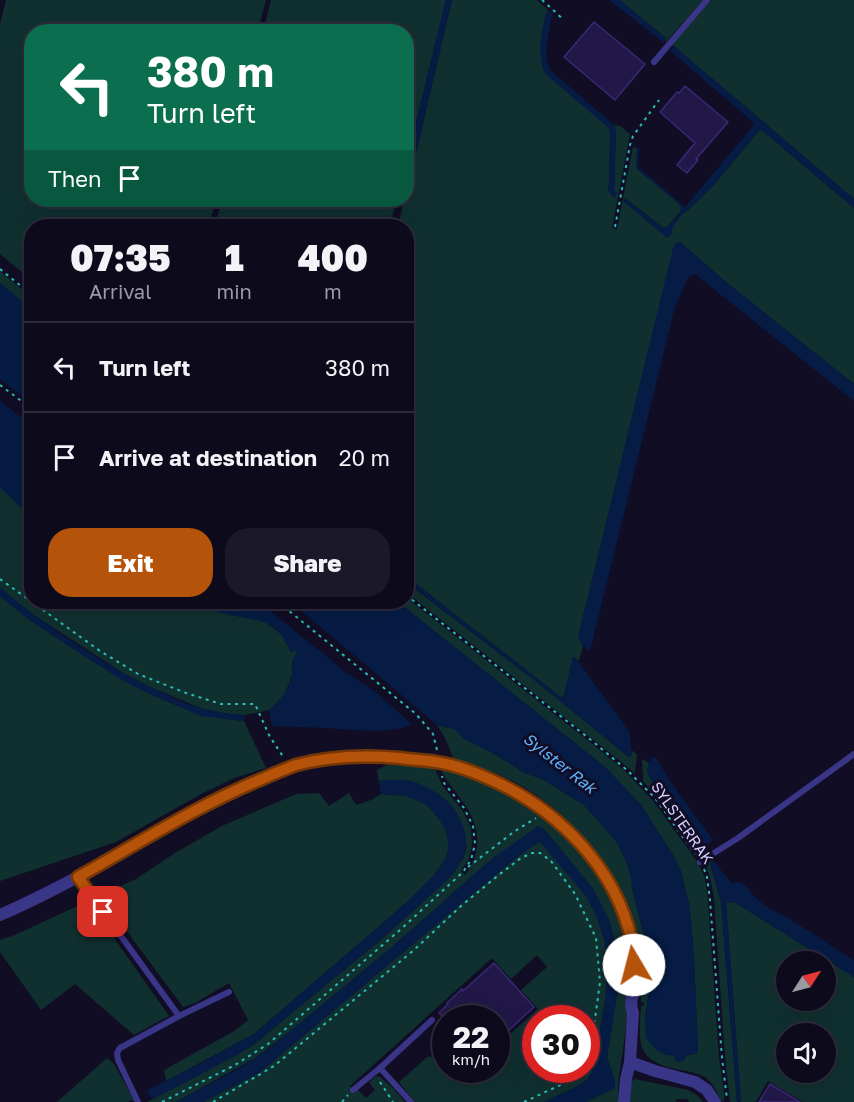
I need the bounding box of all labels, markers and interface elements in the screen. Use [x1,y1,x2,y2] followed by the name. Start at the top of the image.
[147,46,274,96] text: 380 m
[48,48,126,126] icon: left
[147,97,256,129] text: Turn left
[113,162,146,195] icon: arrive
[48,165,101,192] text: Then
[70,236,171,279] text: 07:35
[225,236,244,279] text: 1
[298,236,368,279] text: 400
[89,279,152,303] text: Arrival
[216,279,252,303] text: min
[324,279,342,303] text: m
[48,351,81,384] icon: left
[99,354,190,381] text: Turn left
[325,354,390,381] text: 380 m
[48,441,81,474] icon: arrive
[99,444,317,471] text: Arrive at destination
[339,444,390,471] text: 20 m
[48,528,213,597] button: Exit
[225,528,390,597] button: Share
[519,728,602,799] water label: Sylster Rak
[648,778,718,867] street label: SYLSTERRAK
[77,886,128,937] pin
[86,895,119,928] icon: arrive
[602,933,666,997] position arrow
[776,951,836,1011] north arrow
[776,951,836,1083] map controls
[522,1005,600,1083] speed limit sign: 30
[453,1019,489,1055] text: 22
[776,1023,836,1083] button: sound
[452,1050,490,1068] text: km/h

